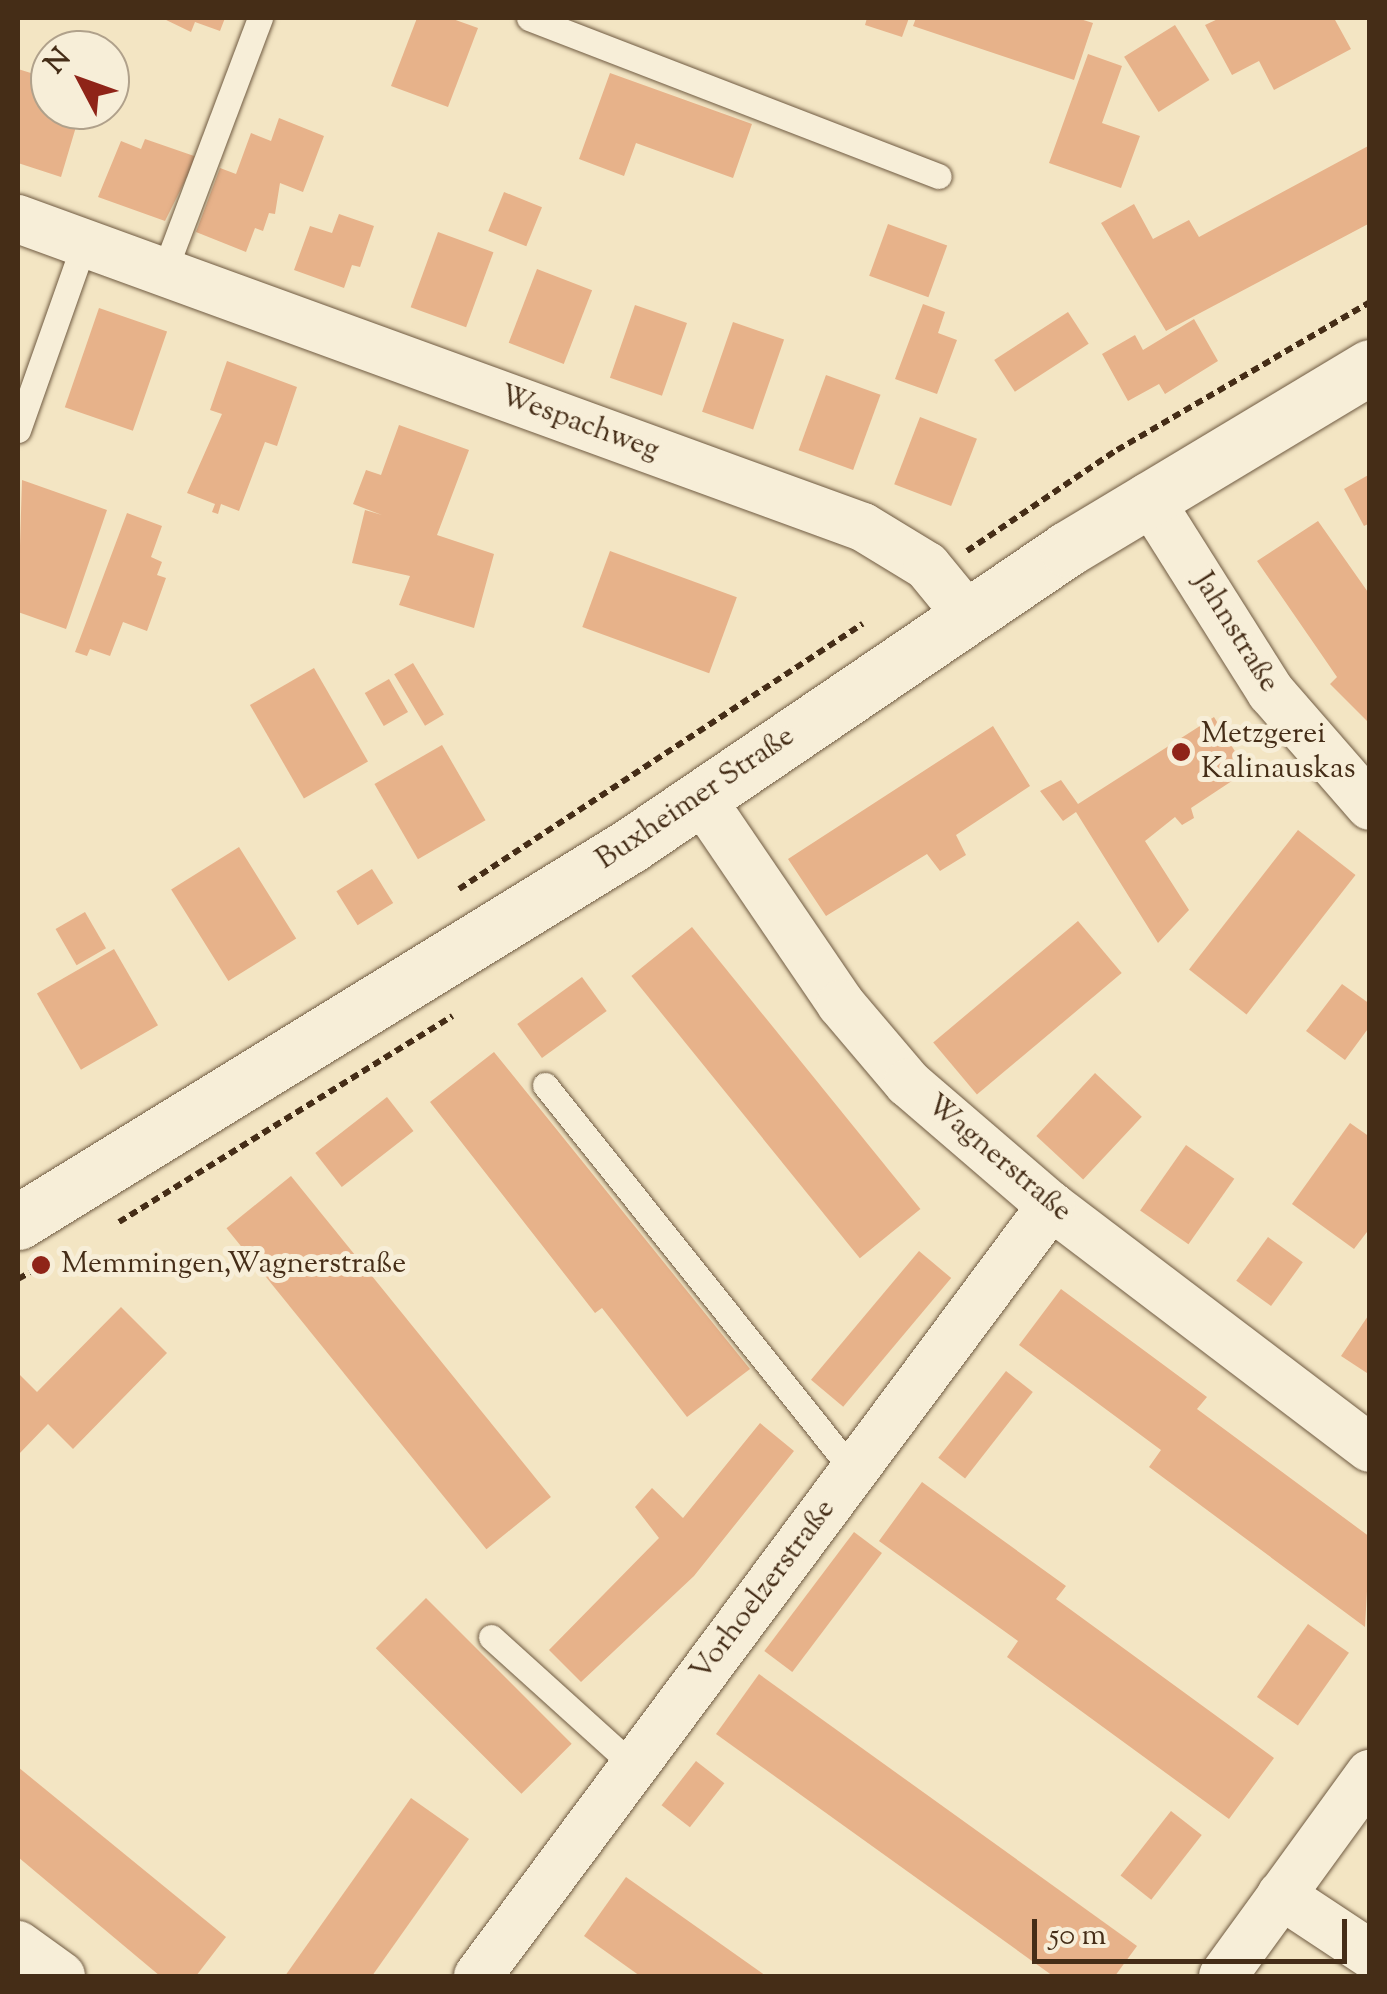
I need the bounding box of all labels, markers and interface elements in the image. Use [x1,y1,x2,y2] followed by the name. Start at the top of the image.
[30,30,130,130] north arrow
[36,40,81,83] text: N
[494,379,664,469] street label: Wespachweg
[1184,566,1286,700] street label: Jahnstraße
[1201,717,1356,788] place label: Metzgerei Kalinauskas
[590,719,802,879] street label: Buxheimer Straße
[1170,741,1192,763] marker: Metzgerei Kalinauskas
[918,1088,1078,1230] street label: Wagnerstraße
[61,1247,406,1283] place label: Memmingen,Wagnerstraße
[30,1254,52,1276] marker: Memmingen,Wagnerstraße
[684,1493,844,1689] street label: Vorhoelzerstraße
[1037,1899,1352,1961] scale bar
[1049,1915,1106,1958] text: 50 m

